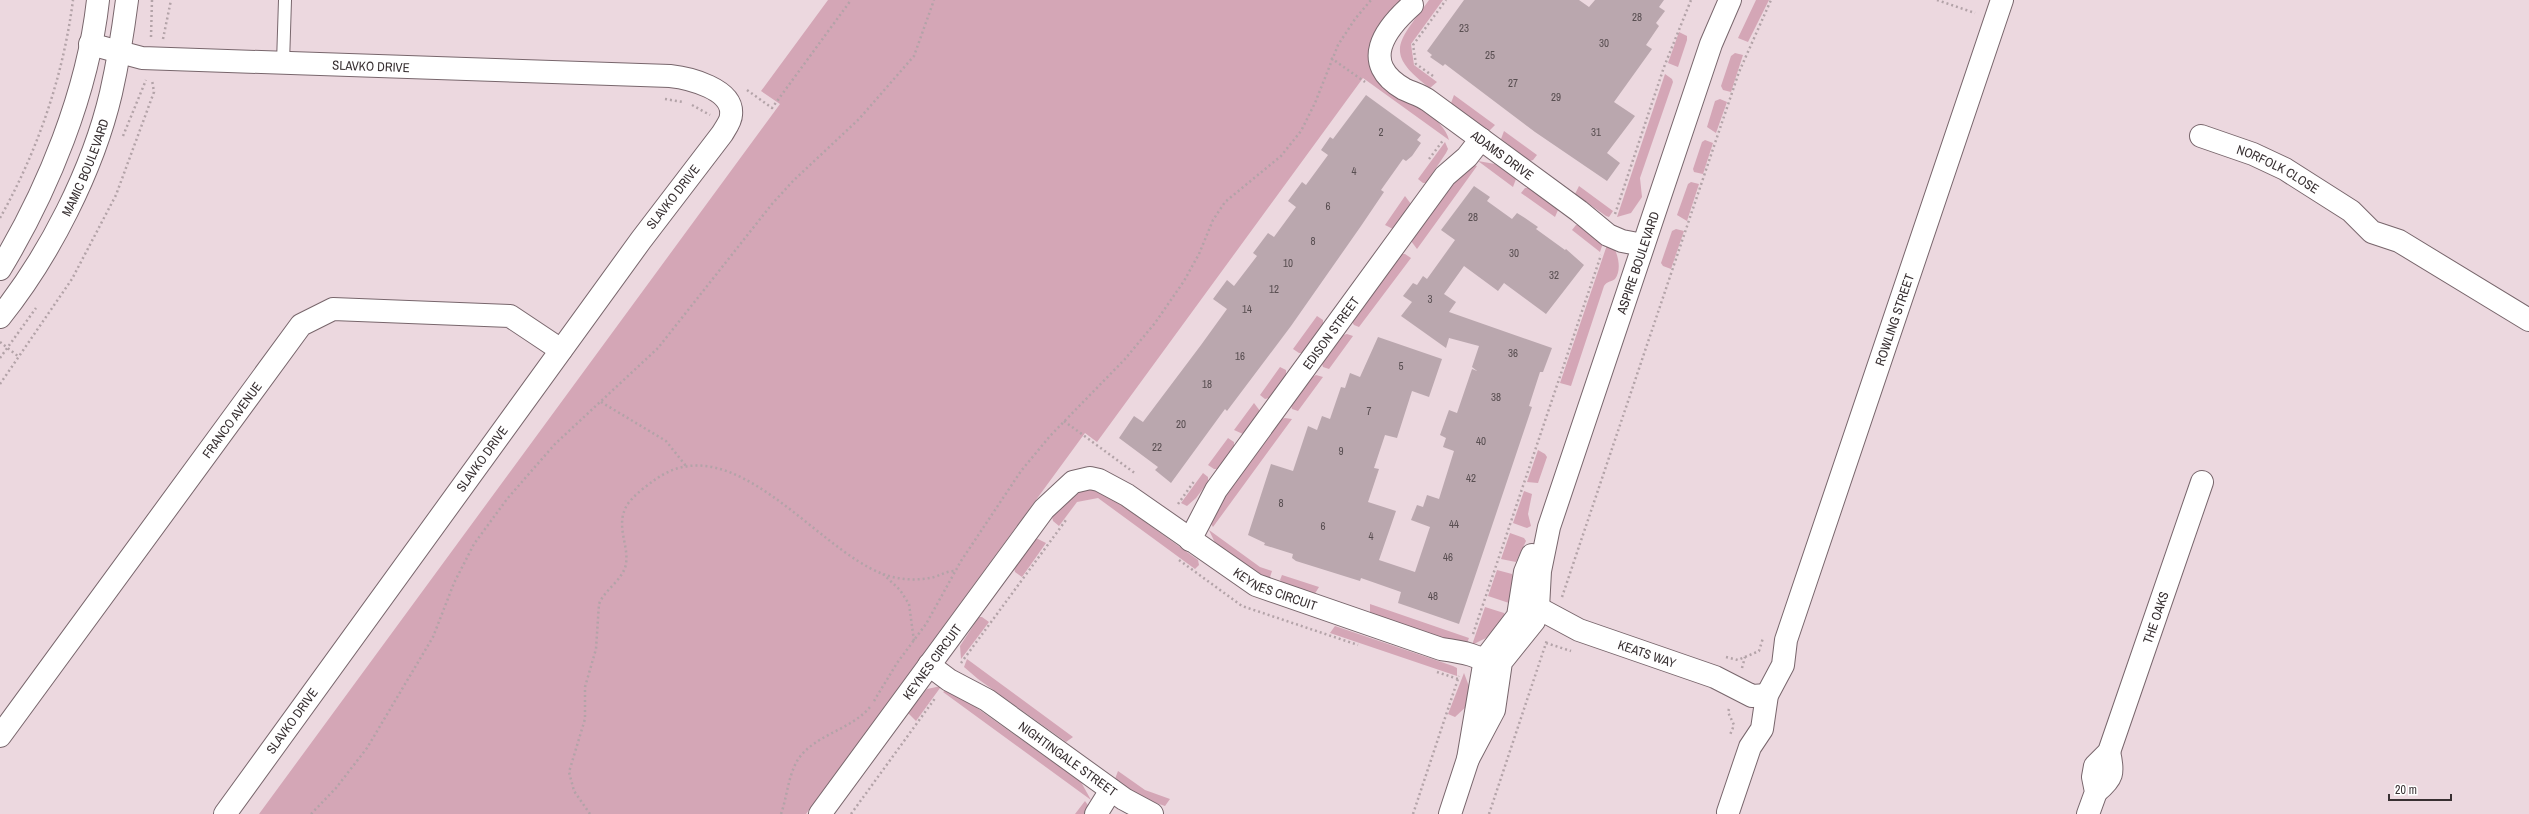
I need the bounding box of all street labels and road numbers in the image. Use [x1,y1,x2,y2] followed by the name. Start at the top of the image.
[332,56,410,76] street label: SLAVKO DRIVE
[58,116,112,219] street label: MAMIC BOULEVARD
[1467,126,1537,183] street label: ADAMS DRIVE
[2235,141,2322,197] street label: NORFOLK CLOSE
[642,161,704,233] street label: SLAVKO DRIVE
[1612,209,1663,317] street label: ASPIRE BOULEVARD
[1871,271,1918,368] street label: ROWLING STREET
[1298,293,1363,372] street label: EDISON STREET
[198,378,265,461] street label: FRANCO AVENUE
[452,423,512,495] street label: SLAVKO DRIVE
[1230,563,1320,614] street label: KEYNES CIRCUIT
[2139,589,2172,646] street label: THE OAKS
[899,620,966,703] street label: KEYNES CIRCUIT
[1616,636,1678,671] street label: KEATS WAY
[262,685,322,757] street label: SLAVKO DRIVE
[1016,717,1121,800] street label: NIGHTINGALE STREET

